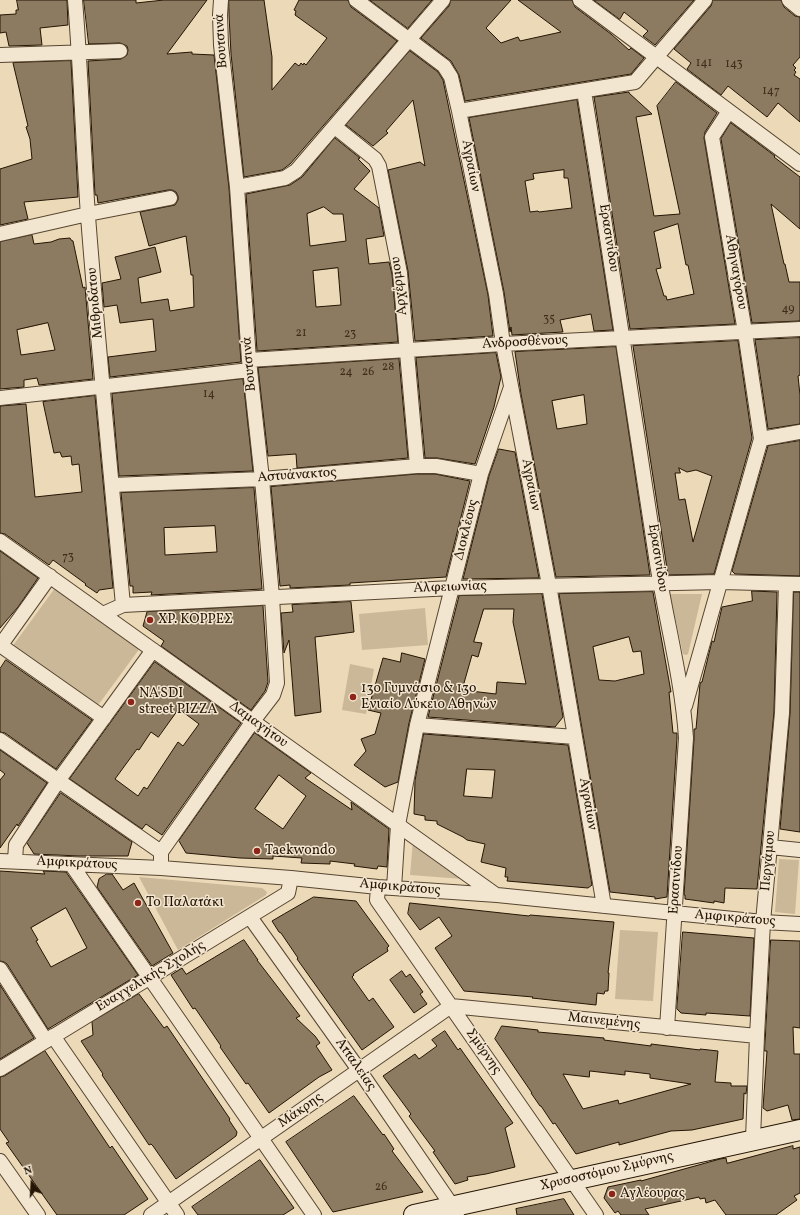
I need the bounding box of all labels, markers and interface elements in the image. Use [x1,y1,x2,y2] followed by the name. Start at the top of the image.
[212,13,232,69] street label: Βουτσινά
[696,57,712,71] house number: 141
[725,58,743,72] house number: 143
[762,85,780,99] house number: 147
[457,138,483,194] street label: Αγραίων
[594,203,622,273] street label: Ερασινίδου
[720,233,750,311] street label: Αθηναγόρου
[388,256,412,316] street label: Αρχέρμου
[85,267,107,339] street label: Μιθριδάτου
[781,303,795,317] house number: 49
[543,313,555,327] house number: 35
[295,327,307,341] house number: 21
[344,328,356,342] house number: 23
[482,332,568,354] street label: Ανδροσθένους
[239,336,261,392] street label: Βουτσινά
[382,361,394,375] house number: 28
[339,366,353,380] house number: 24
[362,366,374,380] house number: 26
[203,388,215,402] house number: 14
[517,457,543,513] street label: Αγραίων
[257,465,337,487] street label: Αστυάνακτος
[451,498,483,562] street label: Διοκλέους
[643,523,671,593] street label: Ερασινίδου
[62,551,74,565] house number: 73
[413,578,487,598] street label: Αλφειωνίας
[158,612,233,628] place label: ΧΡ. ΚΟΡΡΕΣ
[145,615,155,625] marker: ΧΡ. ΚΟΡΡΕΣ
[361,681,496,714] place label: 13ο Γυμνάσιο & 13ο Ενιαίο Λύκειο Αθηνών
[139,686,217,718] place label: NA'SDI street PIZZA
[348,692,358,702] marker: 13ο Γυμνάσιο & 13ο Ενιαίο Λύκειο Αθηνών
[126,697,136,707] marker: NA'SDI street PIZZA
[225,698,291,752] street label: Δαμαγήτου
[574,777,600,831] street label: Αγραίων
[758,830,780,892] street label: Περγάμου
[265,843,335,859] place label: Taekwondo
[666,845,688,915] street label: Ερασινίδου
[252,846,262,856] marker: Taekwondo
[36,853,118,875] street label: Αμφικράτους
[359,876,441,900] street label: Αμφικράτους
[146,895,224,911] place label: Το Παλατάκι
[133,898,143,908] marker: Το Παλατάκι
[694,907,776,931] street label: Αμφικράτους
[93,938,209,1016] street label: Ευαγγελικής Σχολής
[567,1010,641,1034] street label: Μαινεμένης
[461,1026,505,1078] street label: Σμύρνης
[331,1035,379,1095] street label: Ατταλείας
[276,1090,326,1132] street label: Μάκρης
[539,1149,675,1195] street label: Χρυσοστόμου Σμύρνης
[12,1163,52,1203] north arrow
[22,1163,34,1179] text: N
[375,1181,387,1195] house number: 26
[620,1186,685,1202] place label: Αγλέουρας
[607,1189,617,1199] marker: Αγλέουρας

